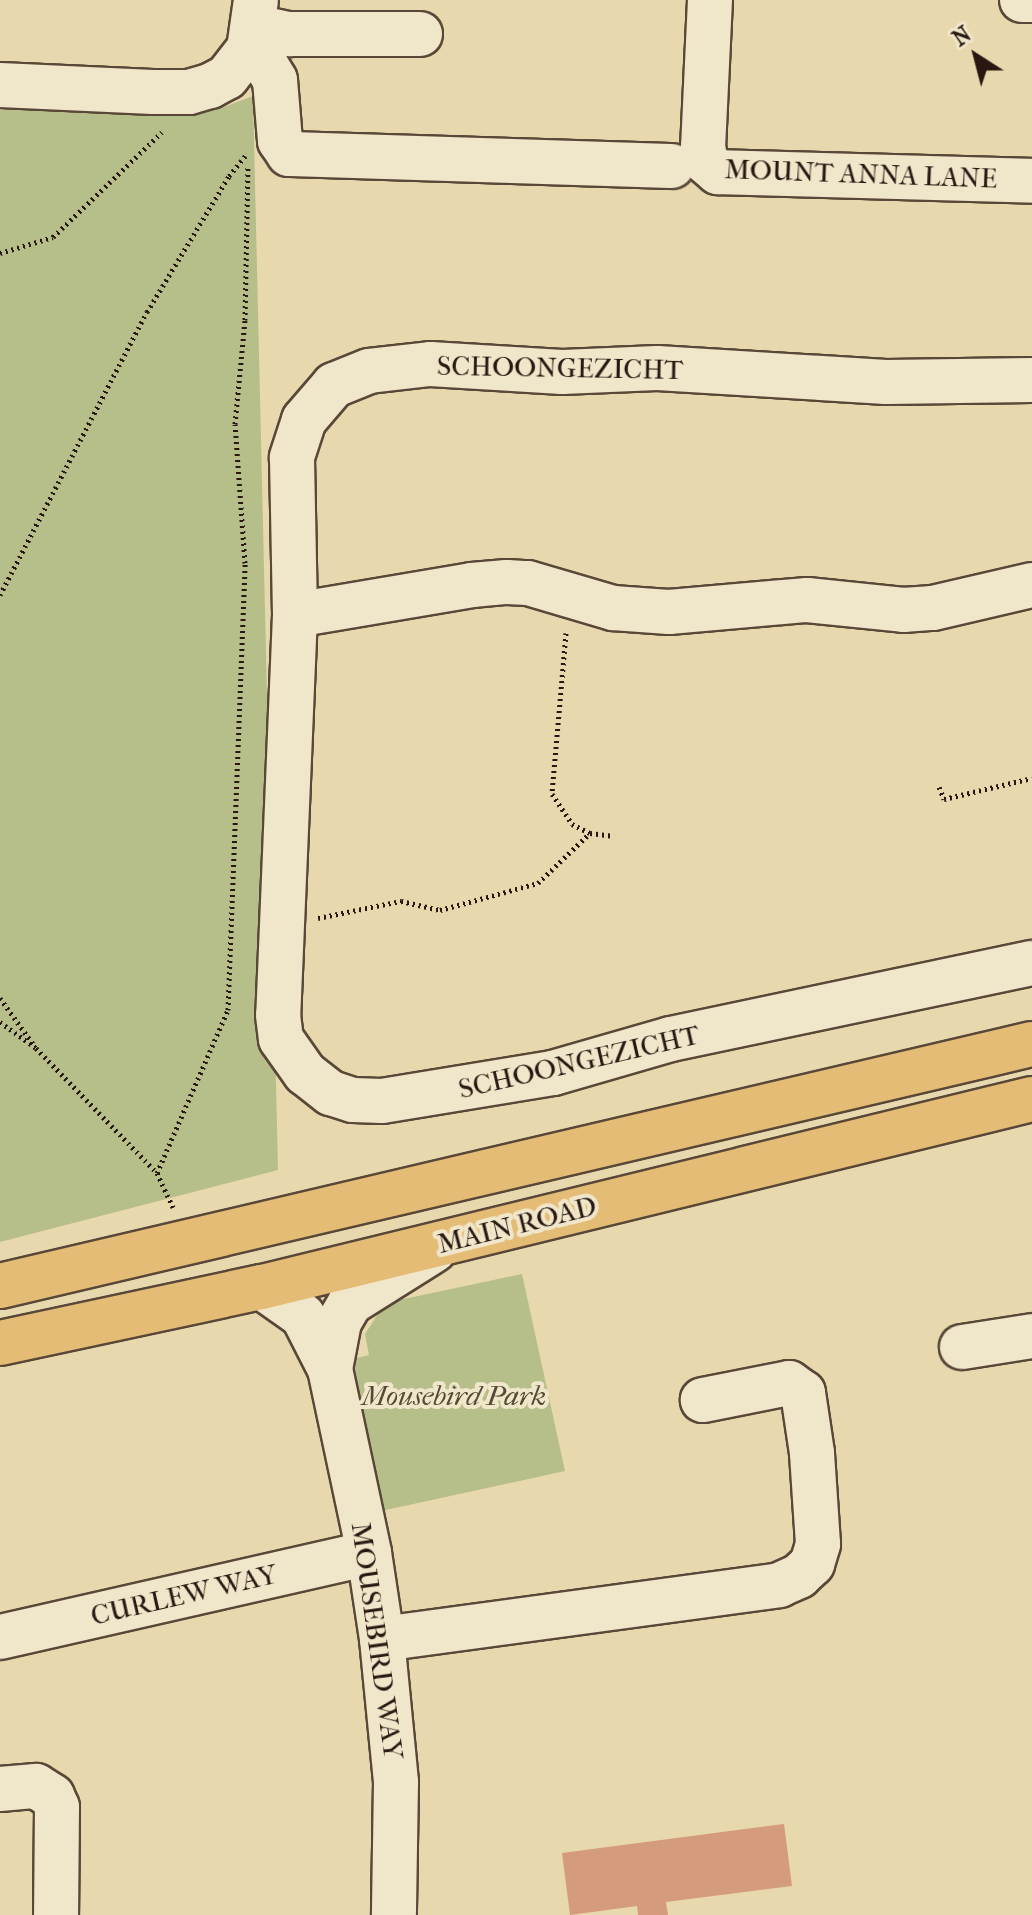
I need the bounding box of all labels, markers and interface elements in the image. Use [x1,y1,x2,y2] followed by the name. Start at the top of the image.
[936,16,1016,96] north arrow
[947,21,976,52] text: N
[724,152,998,196] street label: MOUNT ANNA LANE
[437,349,683,387] street label: SCHOONGEZICHT
[455,1018,703,1106] street label: SCHOONGEZICHT
[434,1189,600,1261] street label: MAIN ROAD
[362,1379,546,1413] park label: Mousebird Park
[344,1520,410,1762] street label: MOUSEBIRD WAY
[87,1557,281,1633] street label: CURLEW WAY

